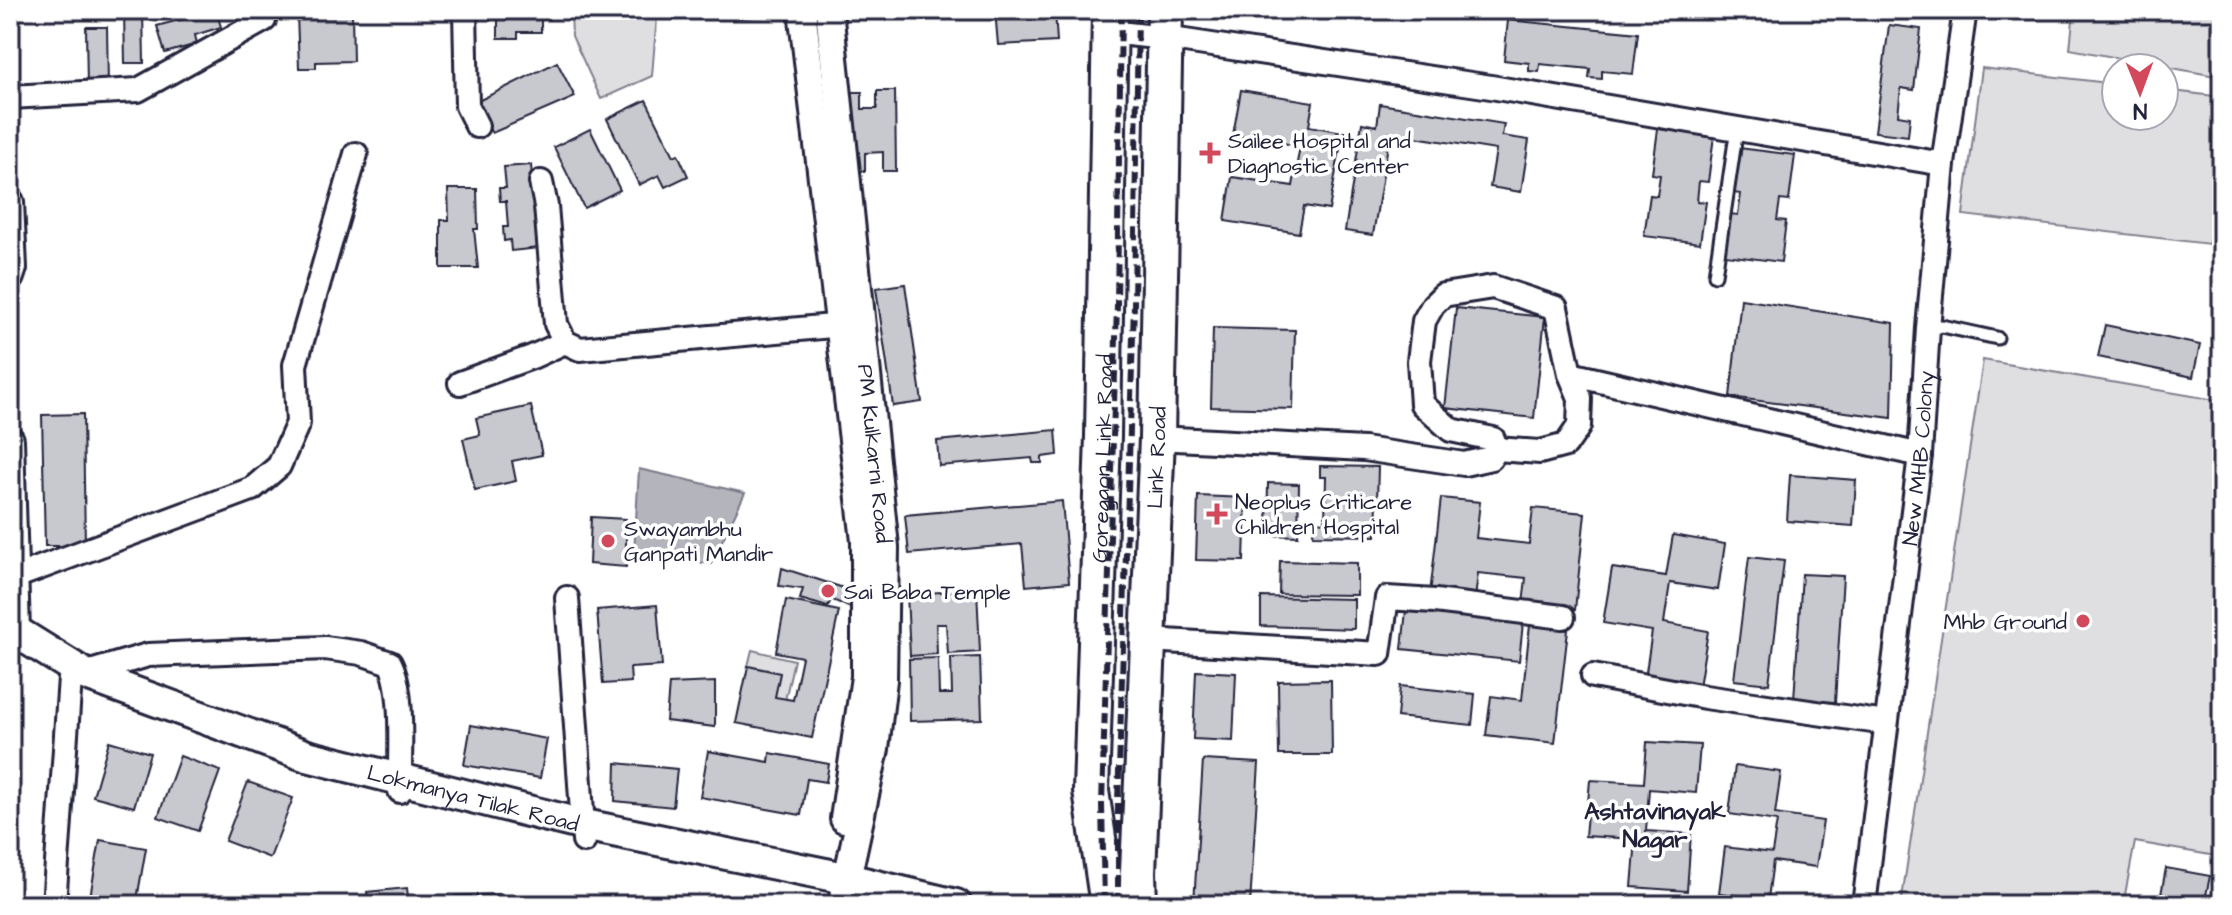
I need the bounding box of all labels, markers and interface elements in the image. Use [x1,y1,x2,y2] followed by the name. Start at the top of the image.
[2100,52,2180,132] north arrow
[2133,95,2147,126] text: N
[1228,126,1411,183] place label: Sailee Hospital and Diagnostic Center
[1199,142,1221,164] marker: Sailee Hospital and Diagnostic Center
[1085,354,1121,563] street label: Goregaon Link Road
[849,363,898,545] street label: PM Kulkarni Road
[1895,370,1943,547] street label: New MHB Colony
[1140,406,1175,509] street label: Link Road
[1235,487,1412,543] place label: Neoplus Criticare Children Hospital
[1206,503,1228,525] marker: Neoplus Criticare Children Hospital
[624,514,773,570] place label: Swayambhu Ganpati Mandir
[599,532,617,550] marker: Swayambhu Ganpati Mandir
[844,577,1011,608] place label: Sai Baba Temple
[819,582,837,600] marker: Sai Baba Temple
[1944,607,2067,638] place label: Mhb Ground
[2074,612,2092,630] marker: Mhb Ground
[364,758,582,840] street label: Lokmanya Tilak Road
[1584,795,1726,858] district label: Ashtavinayak Nagar

